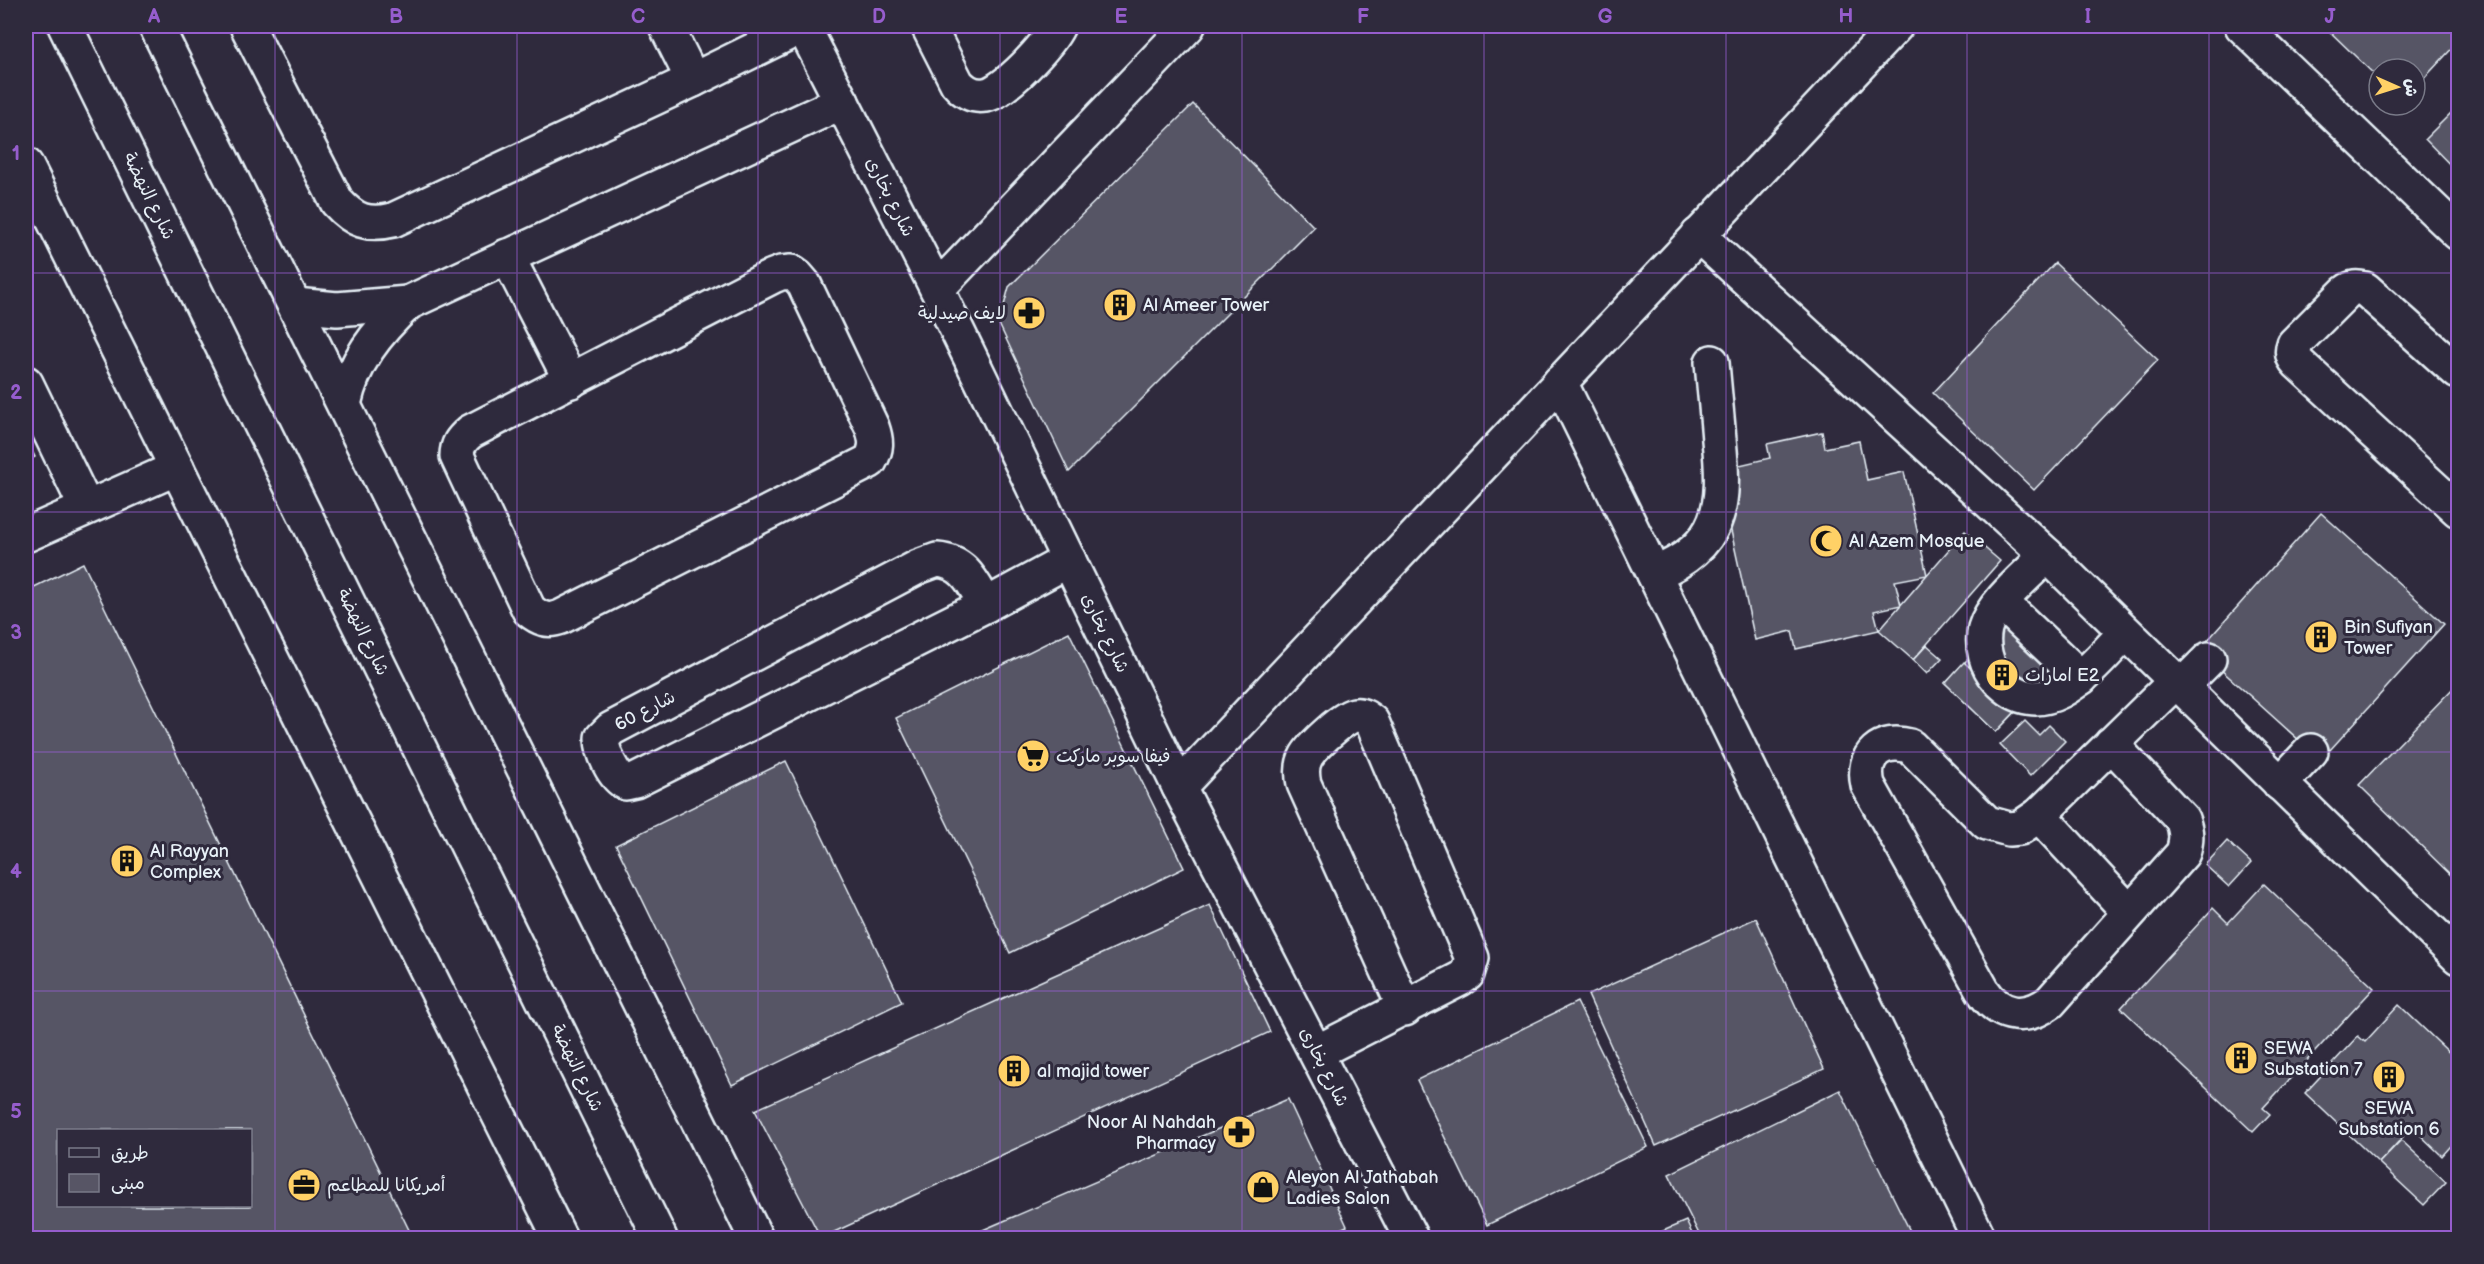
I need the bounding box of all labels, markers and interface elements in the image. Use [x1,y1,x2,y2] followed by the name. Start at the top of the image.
[147,5,161,29] text: A
[389,5,403,29] text: B
[631,5,645,29] text: C
[872,5,886,29] text: D
[1115,5,1128,29] text: E
[1357,5,1369,29] text: F
[1598,5,1613,29] text: G
[1839,5,1853,29] text: H
[2085,5,2091,29] text: I
[2325,5,2337,29] text: J
[2367,57,2427,117] north arrow
[2401,78,2420,97] text: ش
[12,142,20,166] text: 1
[118,149,179,244] street label: شارع النهضة
[860,154,919,241] street label: شارع بخارى
[1102,287,1138,323] building icon: Al Ameer Tower
[1011,295,1047,331] pharmacy icon: لايف صيدلية
[1143,295,1270,316] place label: Al Ameer Tower
[918,303,1006,324] place label: لايف صيدلية
[10,381,22,405] text: 2
[1808,523,1844,559] mosque icon: Al Azem Mosque
[1849,531,1985,552] place label: Al Azem Mosque
[332,585,393,680] street label: شارع النهضة
[1076,590,1133,677] street label: شارع بخارى
[2344,617,2433,659] place label: Bin Sufiyan Tower
[2303,619,2339,655] building icon: Bin Sufiyan Tower
[10,621,22,645] text: 3
[1984,657,2020,693] building icon: امارات E2
[2025,665,2100,686] place label: امارات E2
[611,686,679,737] street label: شارع 60
[1015,738,1051,774] supermarket icon: فيفا سوبر ماركت
[1056,746,1170,767] place label: فيفا سوبر ماركت
[150,841,229,883] place label: Al Rayyan Complex
[109,843,145,879] building icon: Al Rayyan Complex
[10,860,22,884] text: 4
[546,1021,607,1116] street label: شارع النهضة
[1294,1024,1353,1111] street label: شارع بخارى
[2264,1038,2363,1080] place label: SEWA Substation 7
[2223,1040,2259,1076] building icon: SEWA Substation 7
[996,1053,1032,1089] building icon: al majid tower
[2371,1059,2407,1095] building icon: SEWA Substation 6
[1037,1061,1150,1082] place label: al majid tower
[2338,1098,2440,1140] place label: SEWA Substation 6
[10,1100,22,1124] text: 5
[1087,1112,1217,1154] place label: Noor Al Nahdah Pharmacy
[1221,1114,1257,1150] pharmacy icon: Noor Al Nahdah Pharmacy
[57,1129,252,1207] legend
[111,1143,149,1164] text: طريق
[286,1167,322,1203] office icon: أمريكانا للمطاعم
[1286,1167,1438,1209] place label: Aleyon Al Jathabah Ladies Salon
[1245,1169,1281,1205] shop icon: Aleyon Al Jathabah Ladies Salon
[111,1173,145,1194] text: مبنى
[327,1175,446,1199] place label: أمريكانا للمطاعم

